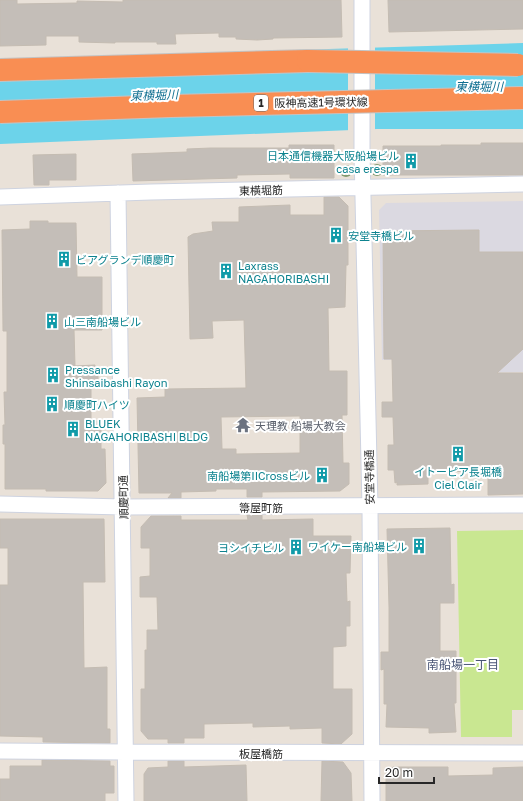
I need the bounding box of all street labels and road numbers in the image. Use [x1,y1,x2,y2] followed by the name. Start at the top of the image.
[254,95,268,111] road number: 1
[274,95,368,109] street label: 阪神高速1号環状線
[239,183,283,197] street label: 東横堀筋
[362,449,376,505] street label: 安堂寺橋通
[116,475,130,519] street label: 順慶町通
[239,501,283,514] street label: 箒屋町筋
[239,747,283,760] street label: 板屋橋筋

